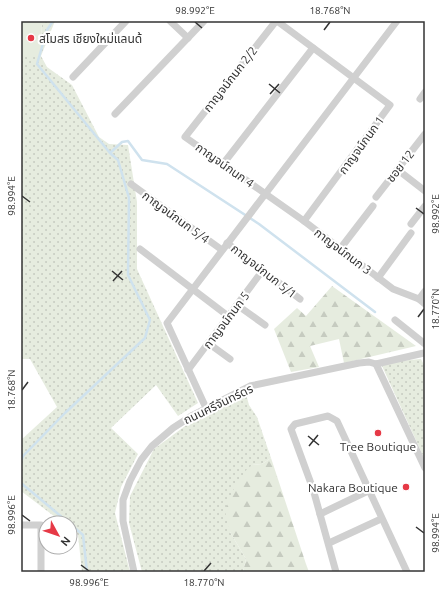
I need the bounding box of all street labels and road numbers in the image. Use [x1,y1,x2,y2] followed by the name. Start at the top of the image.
[201,44,259,114] street label: กาญจน์กนก 2/2
[336,114,386,176] street label: กาญจน์กนก 1
[193,140,257,190] street label: กาญจน์กนก 4
[383,147,417,185] street label: ซอย 12
[140,188,212,246] street label: กาญจน์กนก 5/4
[312,225,374,277] street label: กาญจน์กนก 3
[229,242,299,300] street label: กาญจน์กนก 5/1
[200,289,252,351] street label: กาญจน์กนก 5
[181,382,255,426] street label: ถนนศรีจันทร์ดร

